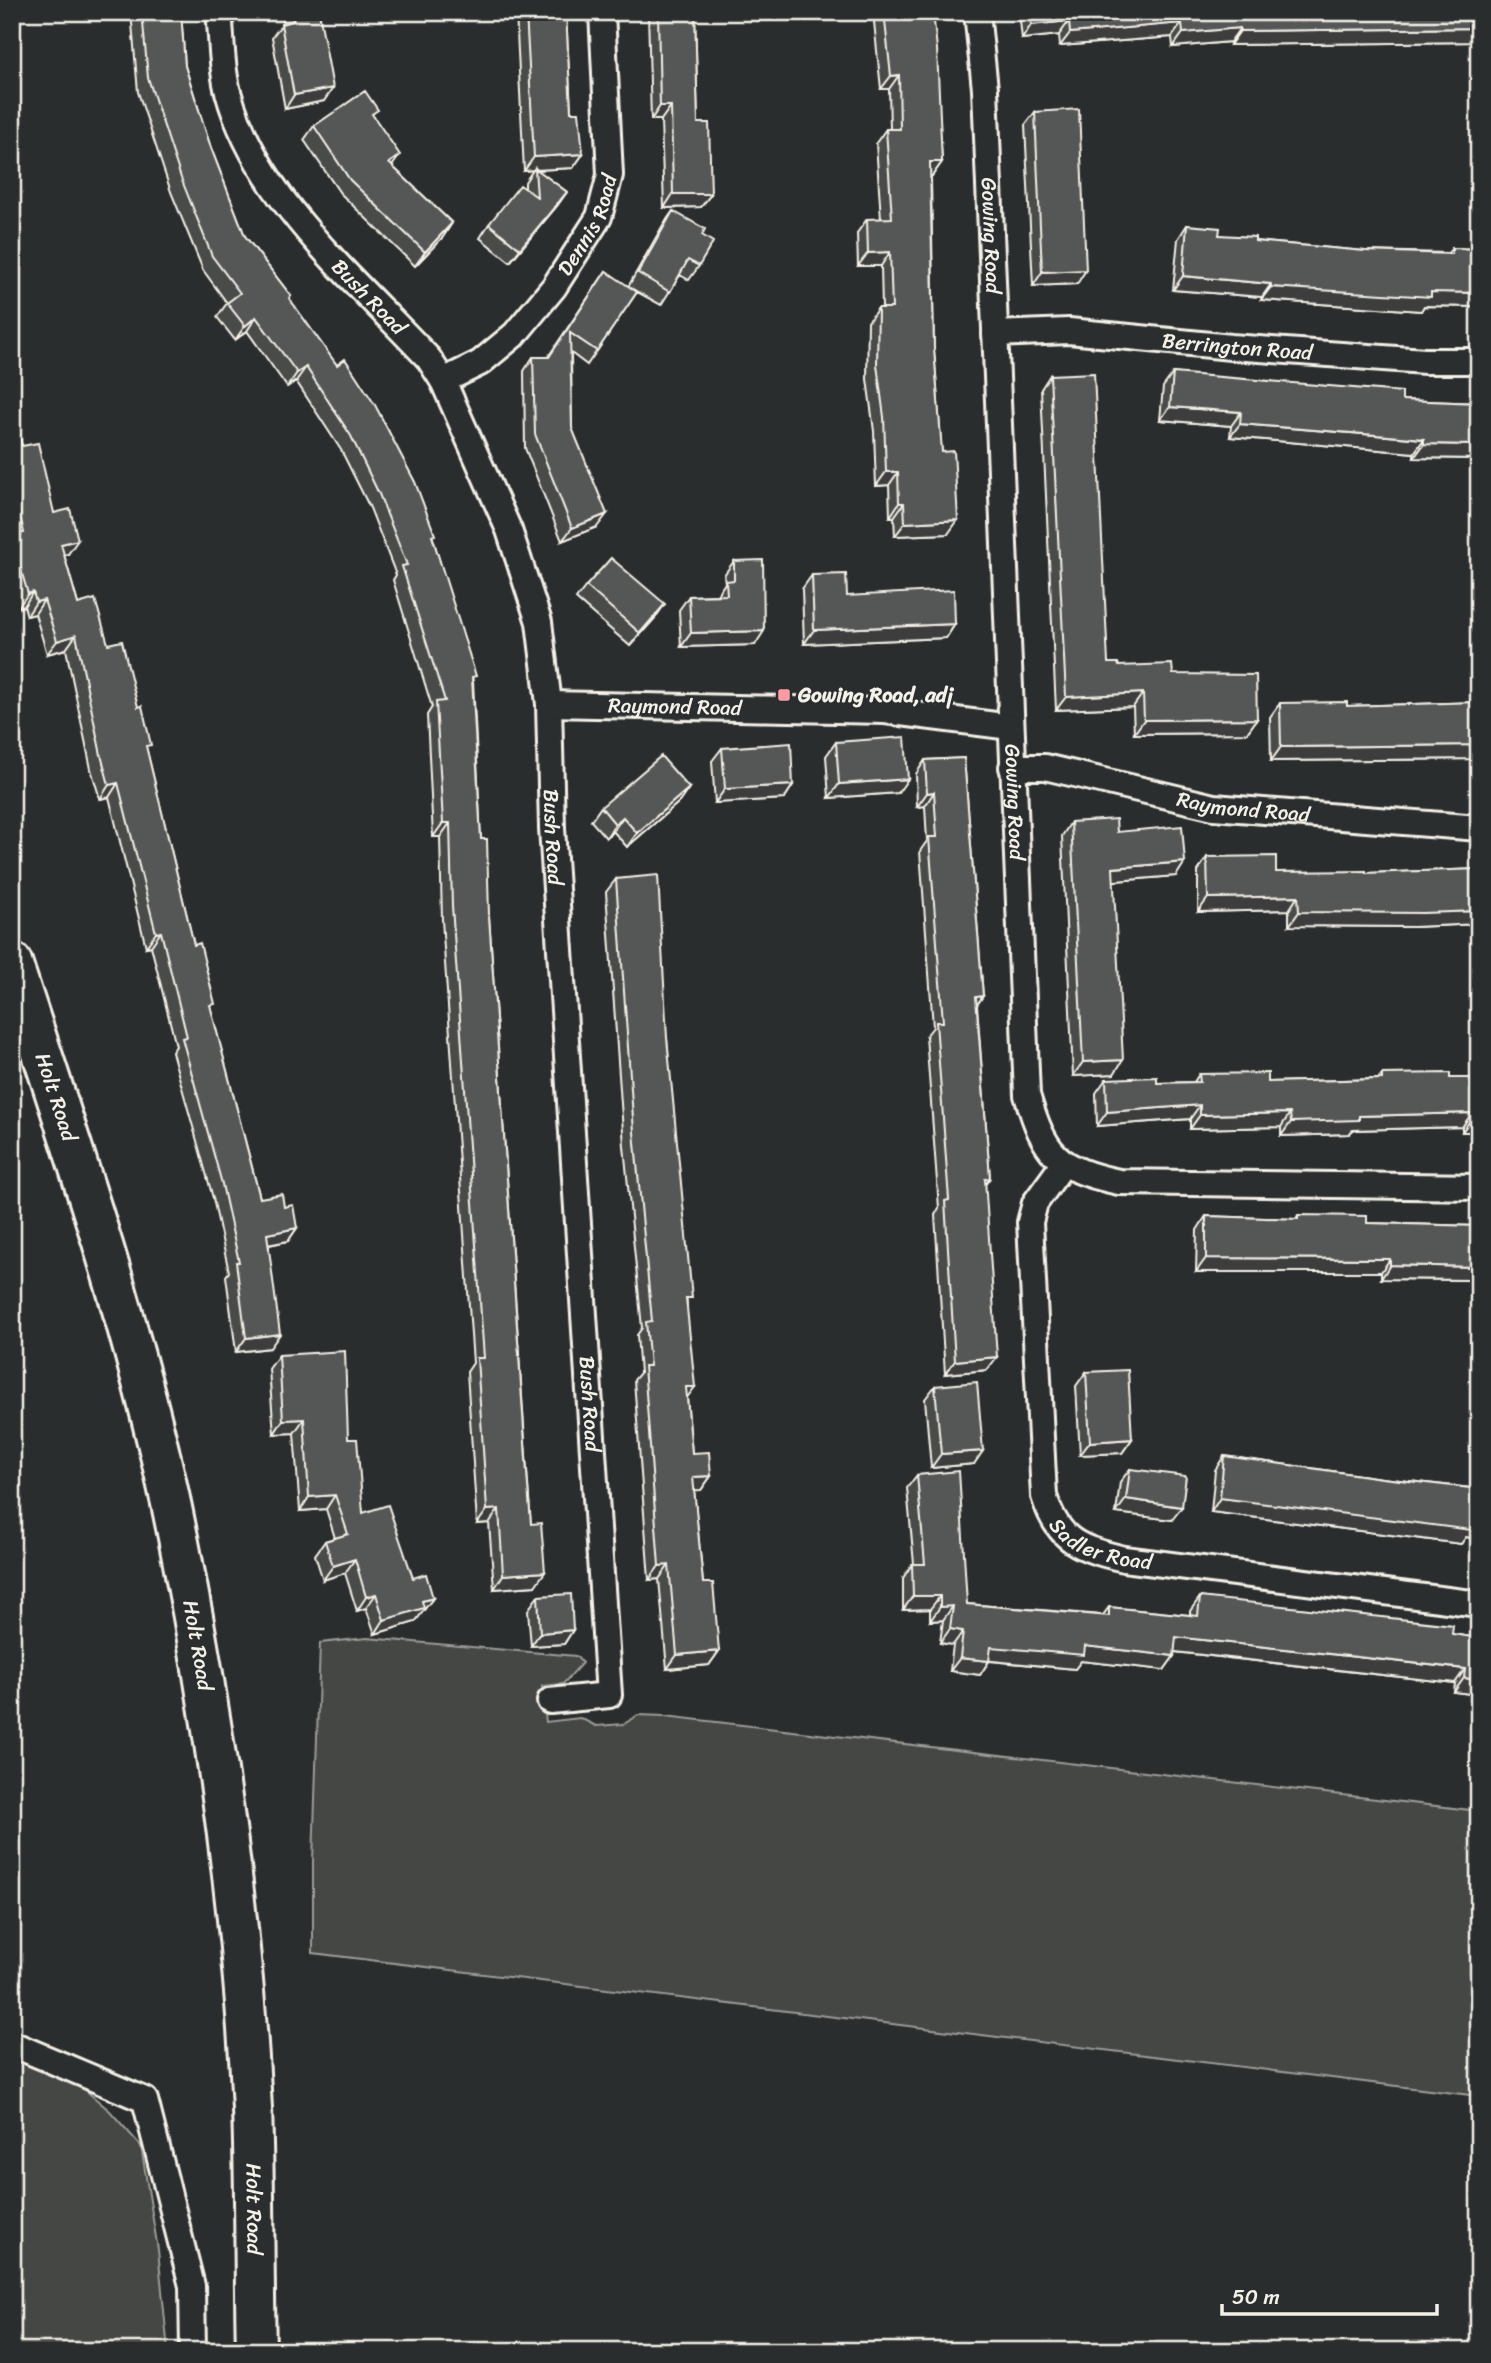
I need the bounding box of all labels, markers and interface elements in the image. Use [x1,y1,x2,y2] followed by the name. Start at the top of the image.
[547,168,629,284] street label: Dennis Road
[970,177,1013,296] street label: Gowing Road
[322,249,417,346] street label: Bush Road
[1160,321,1316,372] street label: Berrington Road
[797,676,955,714] place label: Gowing Road, adj
[608,686,744,727] street label: Raymond Road
[776,687,792,703] marker: Gowing Road, adj
[993,743,1036,863] street label: Gowing Road
[1173,780,1313,834] street label: Raymond Road
[532,789,575,888] street label: Bush Road
[24,1048,89,1148] street label: Holt Road
[568,1355,612,1455] street label: Bush Road
[1038,1510,1156,1582] street label: Sadler Road
[171,1597,225,1695] street label: Holt Road
[235,2163,274,2257] street label: Holt Road
[1222,2272,1437,2316] scale bar
[1232,2278,1280,2316] text: 50 m

